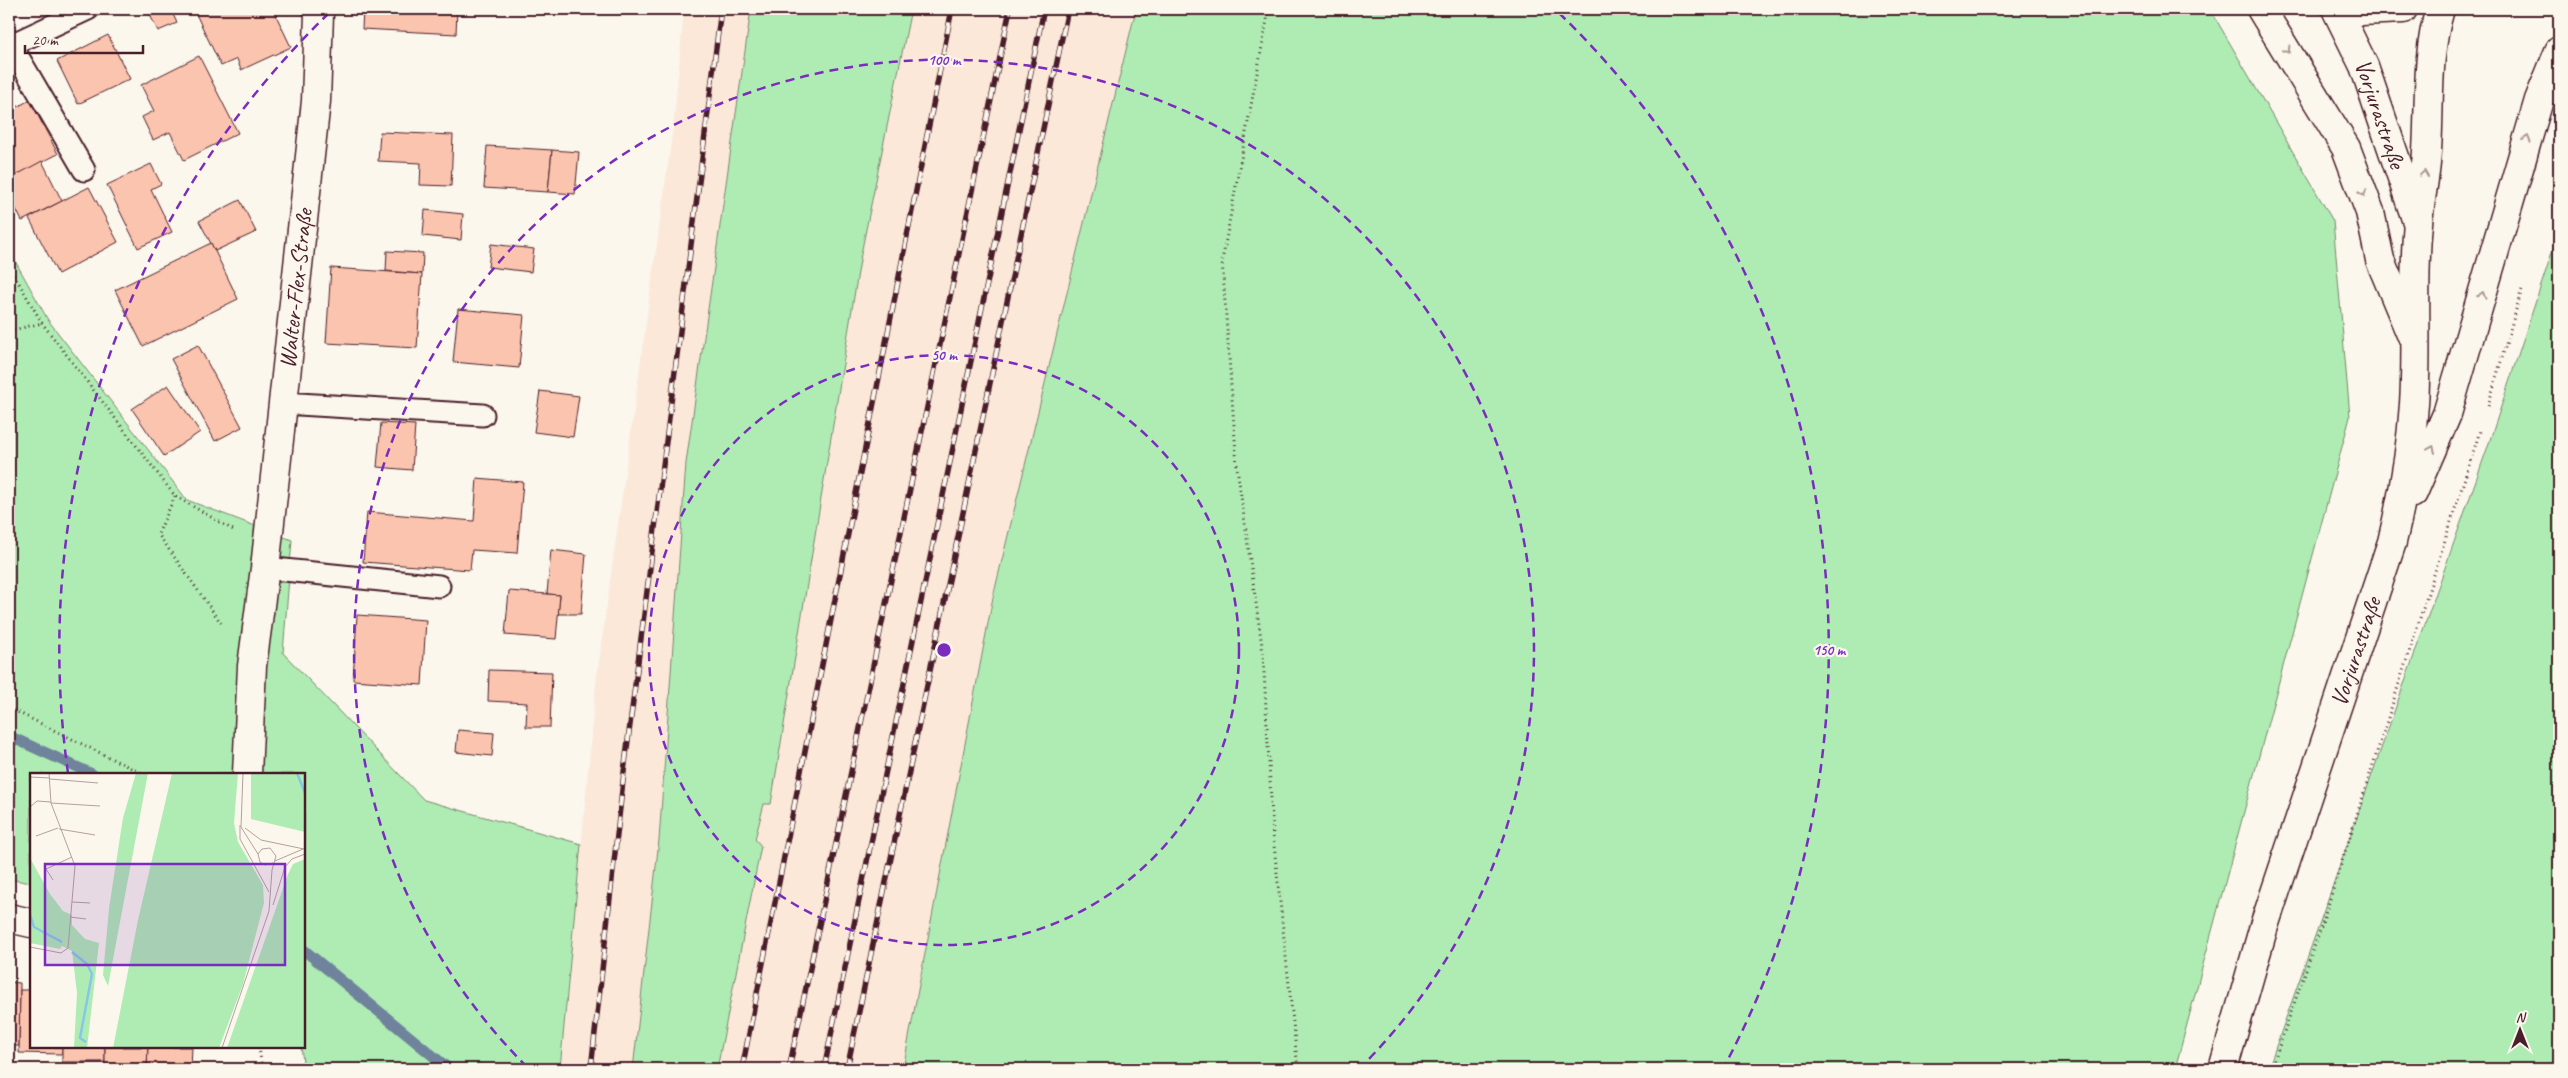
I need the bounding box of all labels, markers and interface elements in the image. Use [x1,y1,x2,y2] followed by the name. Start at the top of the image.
[25,22,142,54] scale bar
[32,31,59,50] text: 20 m
[2280,45,2290,54] one-way arrow
[928,51,962,70] text: 100 m
[2348,54,2413,174] street label: Vorjurastraße
[2522,135,2532,143] one-way arrow
[2419,170,2429,179] one-way arrow
[2357,188,2367,197] one-way arrow
[272,205,319,370] street label: Walter-Flex-Straße
[2476,290,2487,299] one-way arrow
[931,346,958,365] text: 50 m
[2425,445,2436,454] one-way arrow
[2323,591,2388,710] street label: Vorjurastraße
[935,641,953,659] centre of rings
[1813,641,1847,660] text: 150 m
[30,773,305,1048] inset map
[2496,1006,2546,1056] north arrow
[2516,1009,2527,1026] text: N

